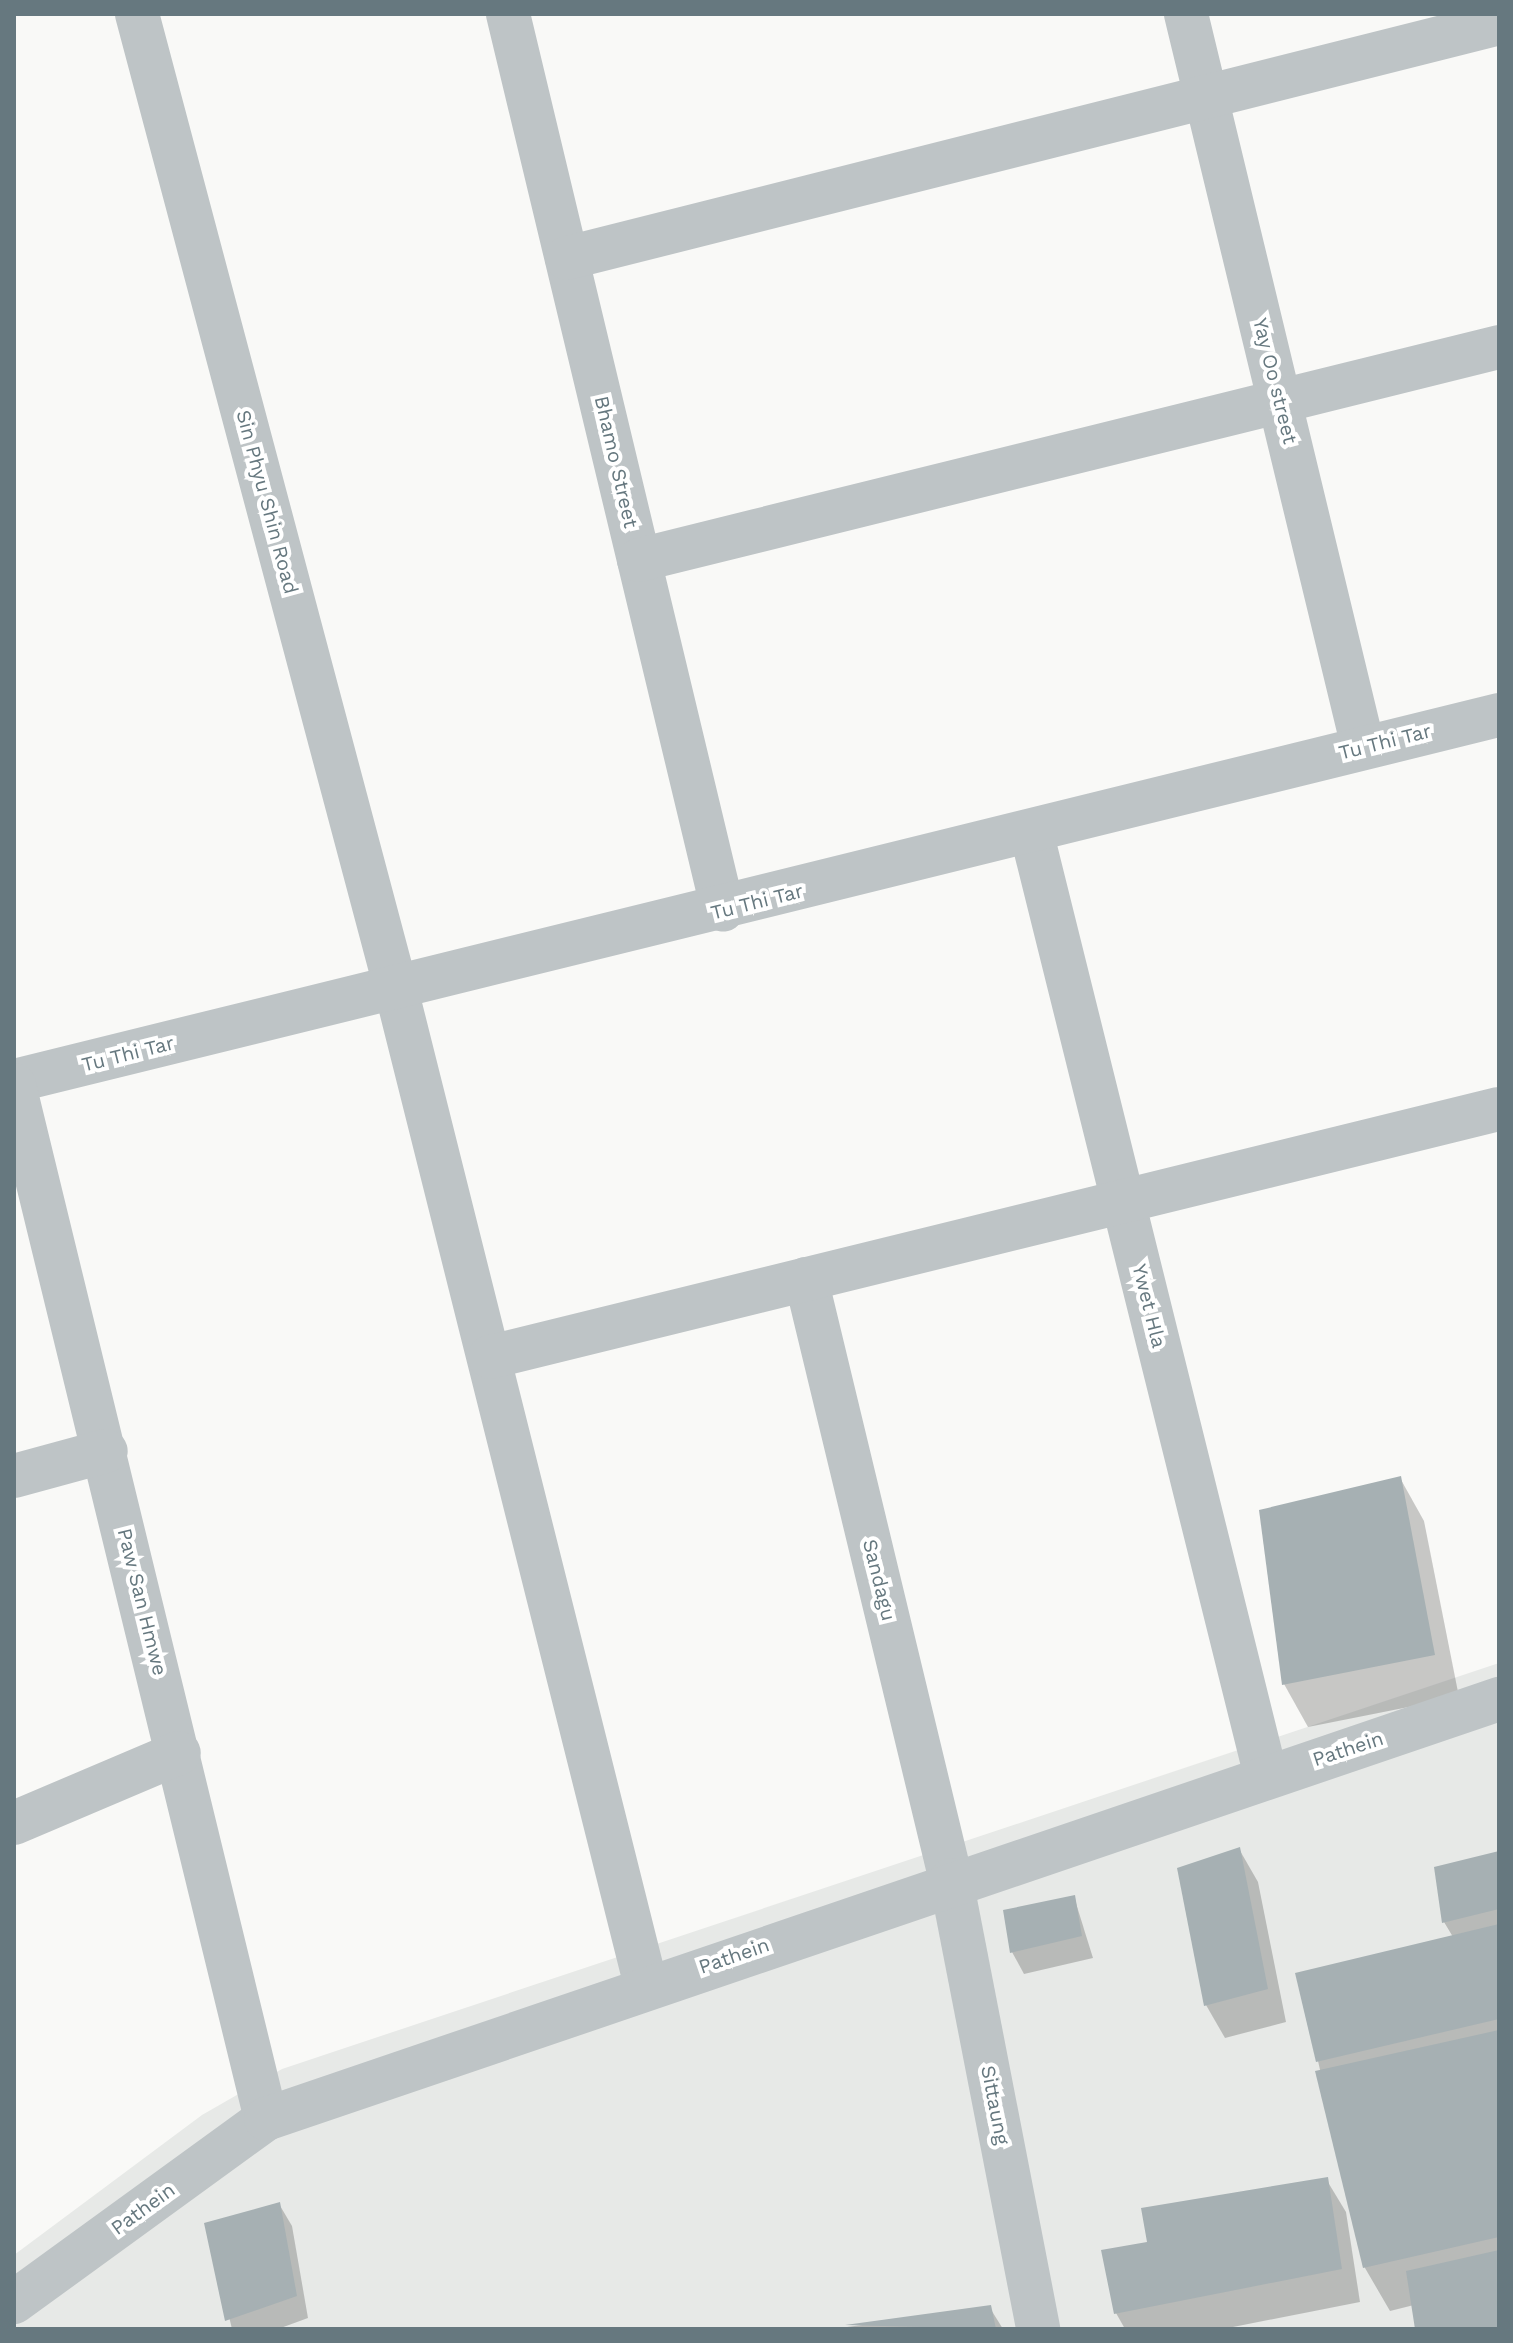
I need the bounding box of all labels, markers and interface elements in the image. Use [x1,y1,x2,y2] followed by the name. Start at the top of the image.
[1248,315,1302,447] street label: Yay Oo street
[589,394,643,530] street label: Bhamo Street
[231,407,303,597] street label: Sin Phyu Shin Road
[1336,719,1434,765] street label: Tu Thi Tar
[708,879,806,925] street label: Tu Thi Tar
[79,1031,177,1077] street label: Tu Thi Tar
[1127,1262,1171,1350] street label: Ywet Hla
[112,1526,172,1678] street label: Paw San Hmwe
[857,1537,901,1623] street label: Sandagu
[1310,1726,1386,1772] street label: Pathein
[696,1933,772,1979] street label: Pathein
[976,2063,1014,2147] street label: Sittaung
[106,2178,180,2240] street label: Pathein

